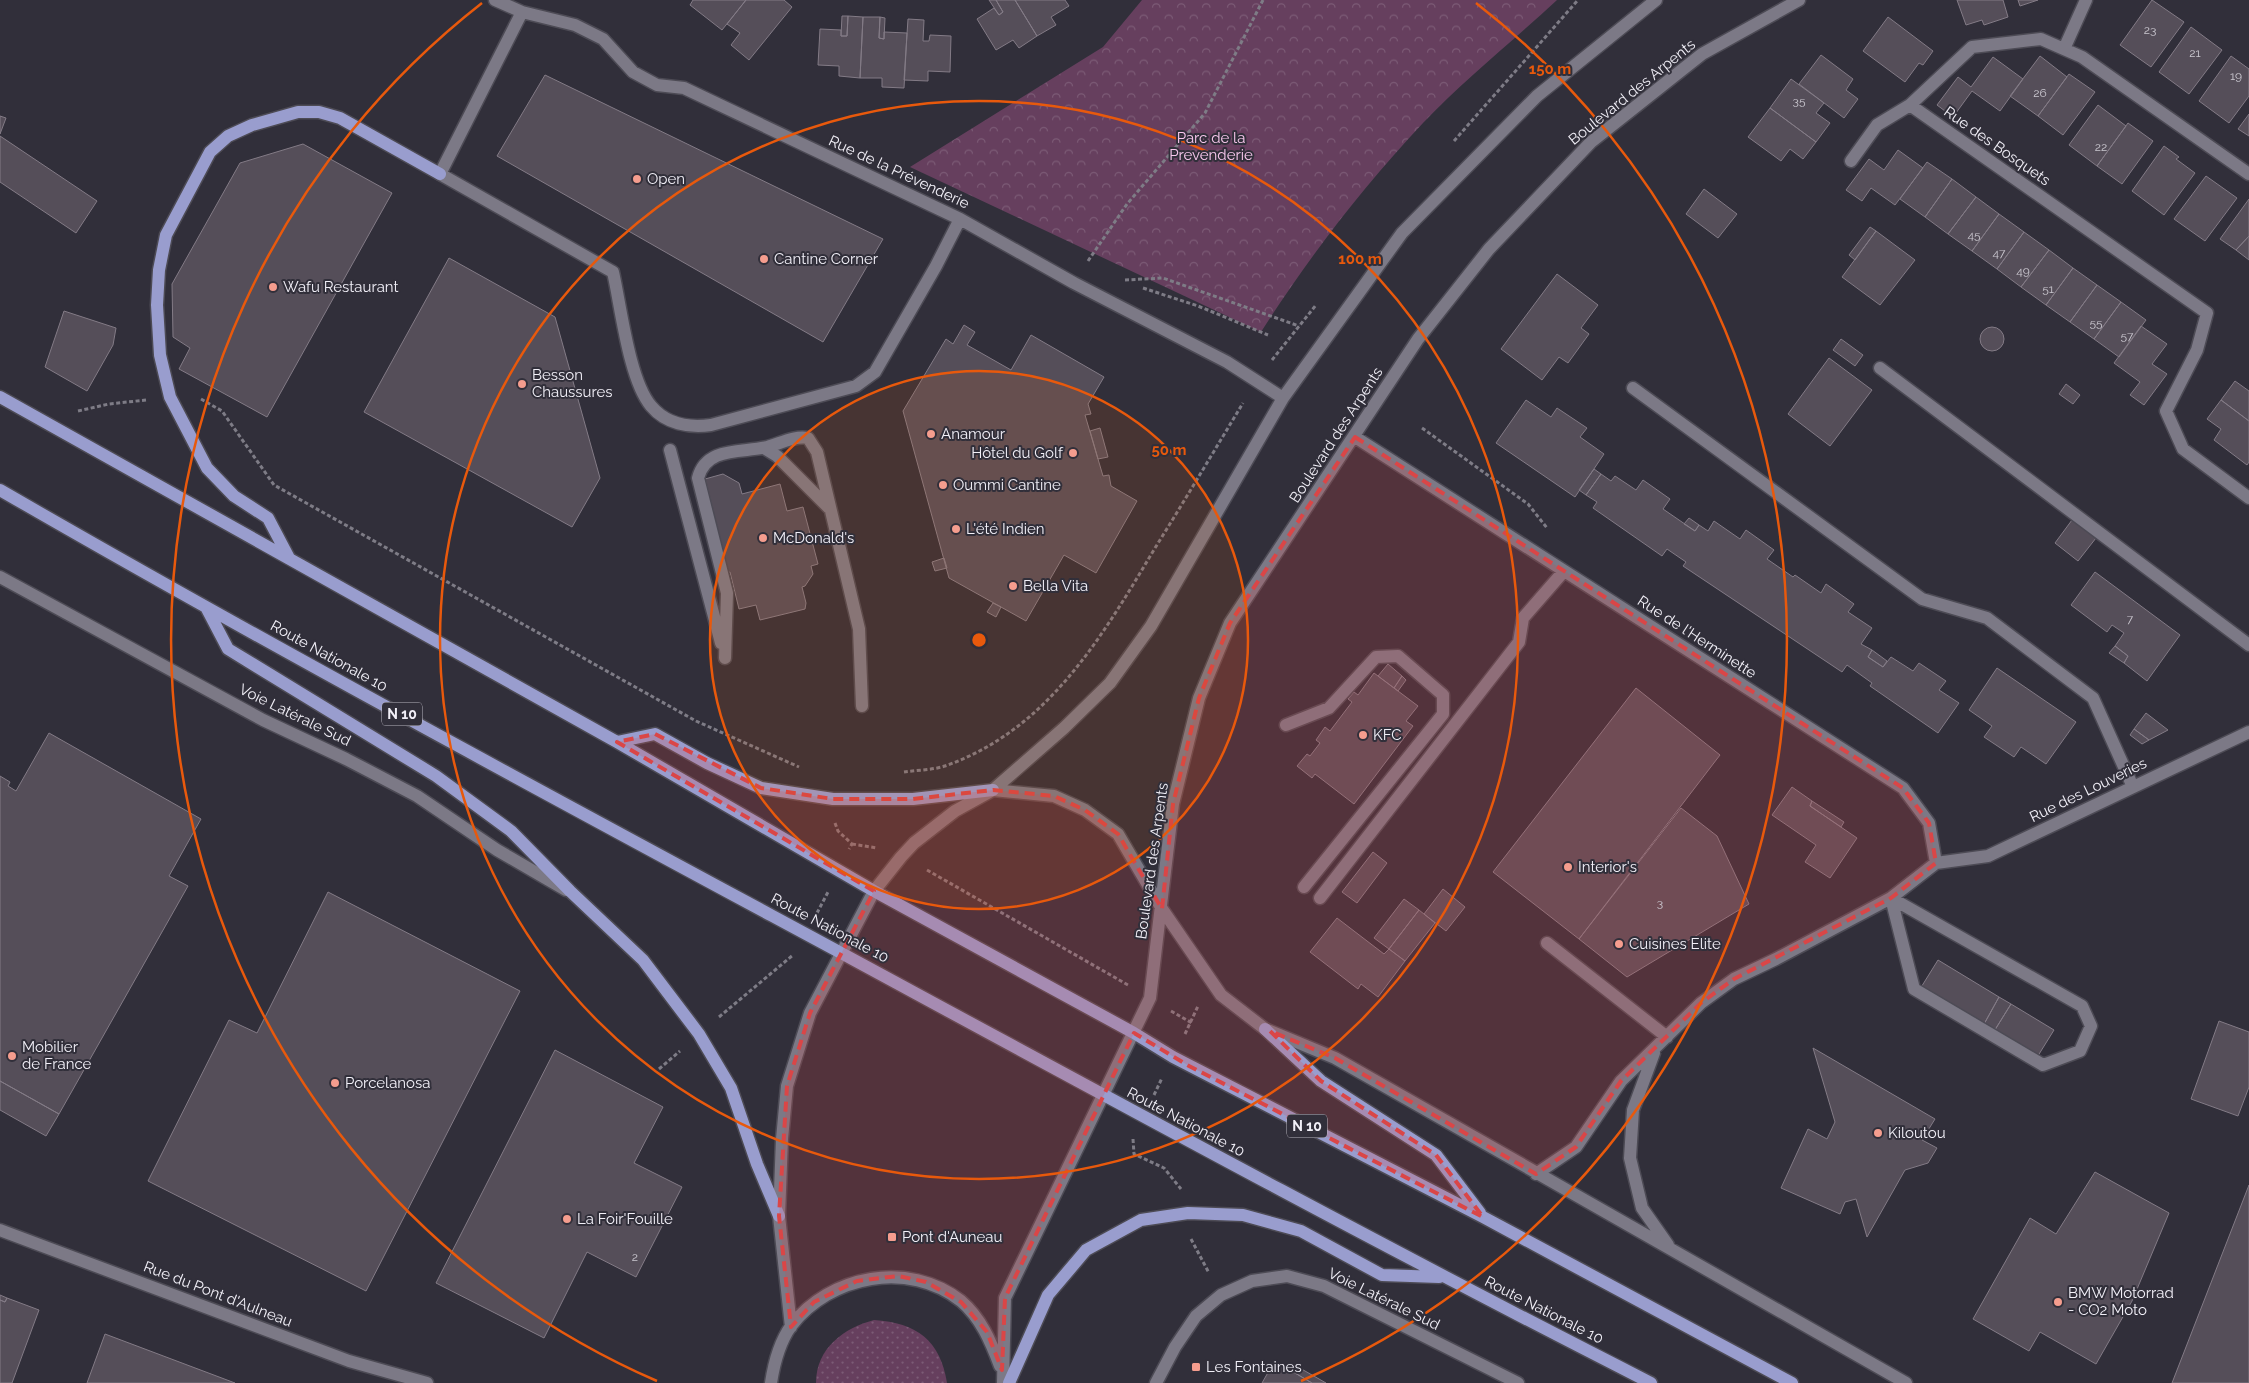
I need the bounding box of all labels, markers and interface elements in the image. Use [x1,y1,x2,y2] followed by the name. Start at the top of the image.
[2144,23,2156,37] house number: 23
[1565,35,1699,149] street label: Boulevard des Arpents
[2189,46,2201,60] house number: 21
[1529,60,1571,78] text: 150 m
[2230,69,2242,83] house number: 19
[2033,86,2047,100] house number: 26
[1793,94,1806,108] house number: 35
[1940,103,2054,189] street label: Rue des Bosquets
[1169,129,1253,164] park label: Parc de la Prevenderie
[826,132,972,213] street label: Rue de la Prévenderie
[2095,140,2107,154] house number: 22
[647,170,685,188] place label: Open
[631,173,643,185] marker: Open
[1967,228,1981,242] house number: 45
[1993,246,2006,260] house number: 47
[774,250,879,268] place label: Cantine Corner
[1338,250,1382,268] text: 100 m
[758,253,770,265] marker: Cantine Corner
[2016,264,2030,278] house number: 49
[283,278,399,296] place label: Wafu Restaurant
[267,281,279,293] marker: Wafu Restaurant
[2042,282,2054,296] house number: 51
[2089,316,2103,330] house number: 55
[2121,329,2134,343] house number: 57
[1285,364,1387,506] street label: Boulevard des Arpents
[532,366,613,401] place label: Besson Chaussures
[516,378,528,390] marker: Besson Chaussures
[941,425,1006,443] place label: Anamour
[925,428,937,440] marker: Anamour
[1151,441,1187,459] text: 50 m
[971,444,1064,462] place label: Hôtel du Golf
[1067,447,1079,459] marker: Hôtel du Golf
[953,476,1061,494] place label: Oummi Cantine
[937,479,949,491] marker: Oummi Cantine
[966,520,1045,538] place label: L'été Indien
[950,523,962,535] marker: L'été Indien
[773,529,854,547] place label: McDonald's
[757,532,769,544] marker: McDonald's
[1023,577,1088,595] place label: Bella Vita
[1007,580,1019,592] marker: Bella Vita
[1634,592,1760,682] street label: Rue de l'Herminette
[2127,612,2134,626] house number: 7
[267,616,391,696] street label: Route Nationale 10
[970,631,988,649] centre of rings
[236,680,354,750] street label: Voie Latérale Sud
[382,702,422,726] road number: N 10
[1373,726,1402,744] place label: KFC
[1357,729,1369,741] marker: KFC
[2027,754,2149,826] street label: Rue des Louveries
[1132,782,1172,940] street label: Boulevard des Arpents
[1578,858,1637,876] place label: Interior's
[1562,861,1574,873] marker: Interior's
[768,889,892,967] street label: Route Nationale 10
[1657,896,1663,910] house number: 3
[1629,935,1721,953] place label: Cuisines Elite
[1613,938,1625,950] marker: Cuisines Elite
[22,1038,92,1073] place label: Mobilier de France
[6,1050,18,1062] marker: Mobilier de France
[345,1074,430,1092] place label: Porcelanosa
[329,1077,341,1089] marker: Porcelanosa
[1124,1083,1248,1161] street label: Route Nationale 10
[1287,1114,1327,1138] road number: N 10
[1888,1124,1946,1142] place label: Kiloutou
[1872,1127,1884,1139] marker: Kiloutou
[577,1210,673,1228] place label: La Foir'Fouille
[561,1213,573,1225] marker: La Foir'Fouille
[902,1228,1003,1246] place label: Pont d'Auneau
[886,1231,898,1243] marker: Pont d'Auneau
[632,1250,638,1264] house number: 2
[141,1257,295,1331] street label: Rue du Pont d'Aulneau
[1325,1264,1443,1334] street label: Voie Latérale Sud
[1482,1272,1606,1348] street label: Route Nationale 10
[2068,1284,2174,1319] place label: BMW Motorrad - CO2 Moto
[2052,1296,2064,1308] marker: BMW Motorrad - CO2 Moto
[1206,1358,1302,1376] place label: Les Fontaines
[1190,1361,1202,1373] marker: Les Fontaines

